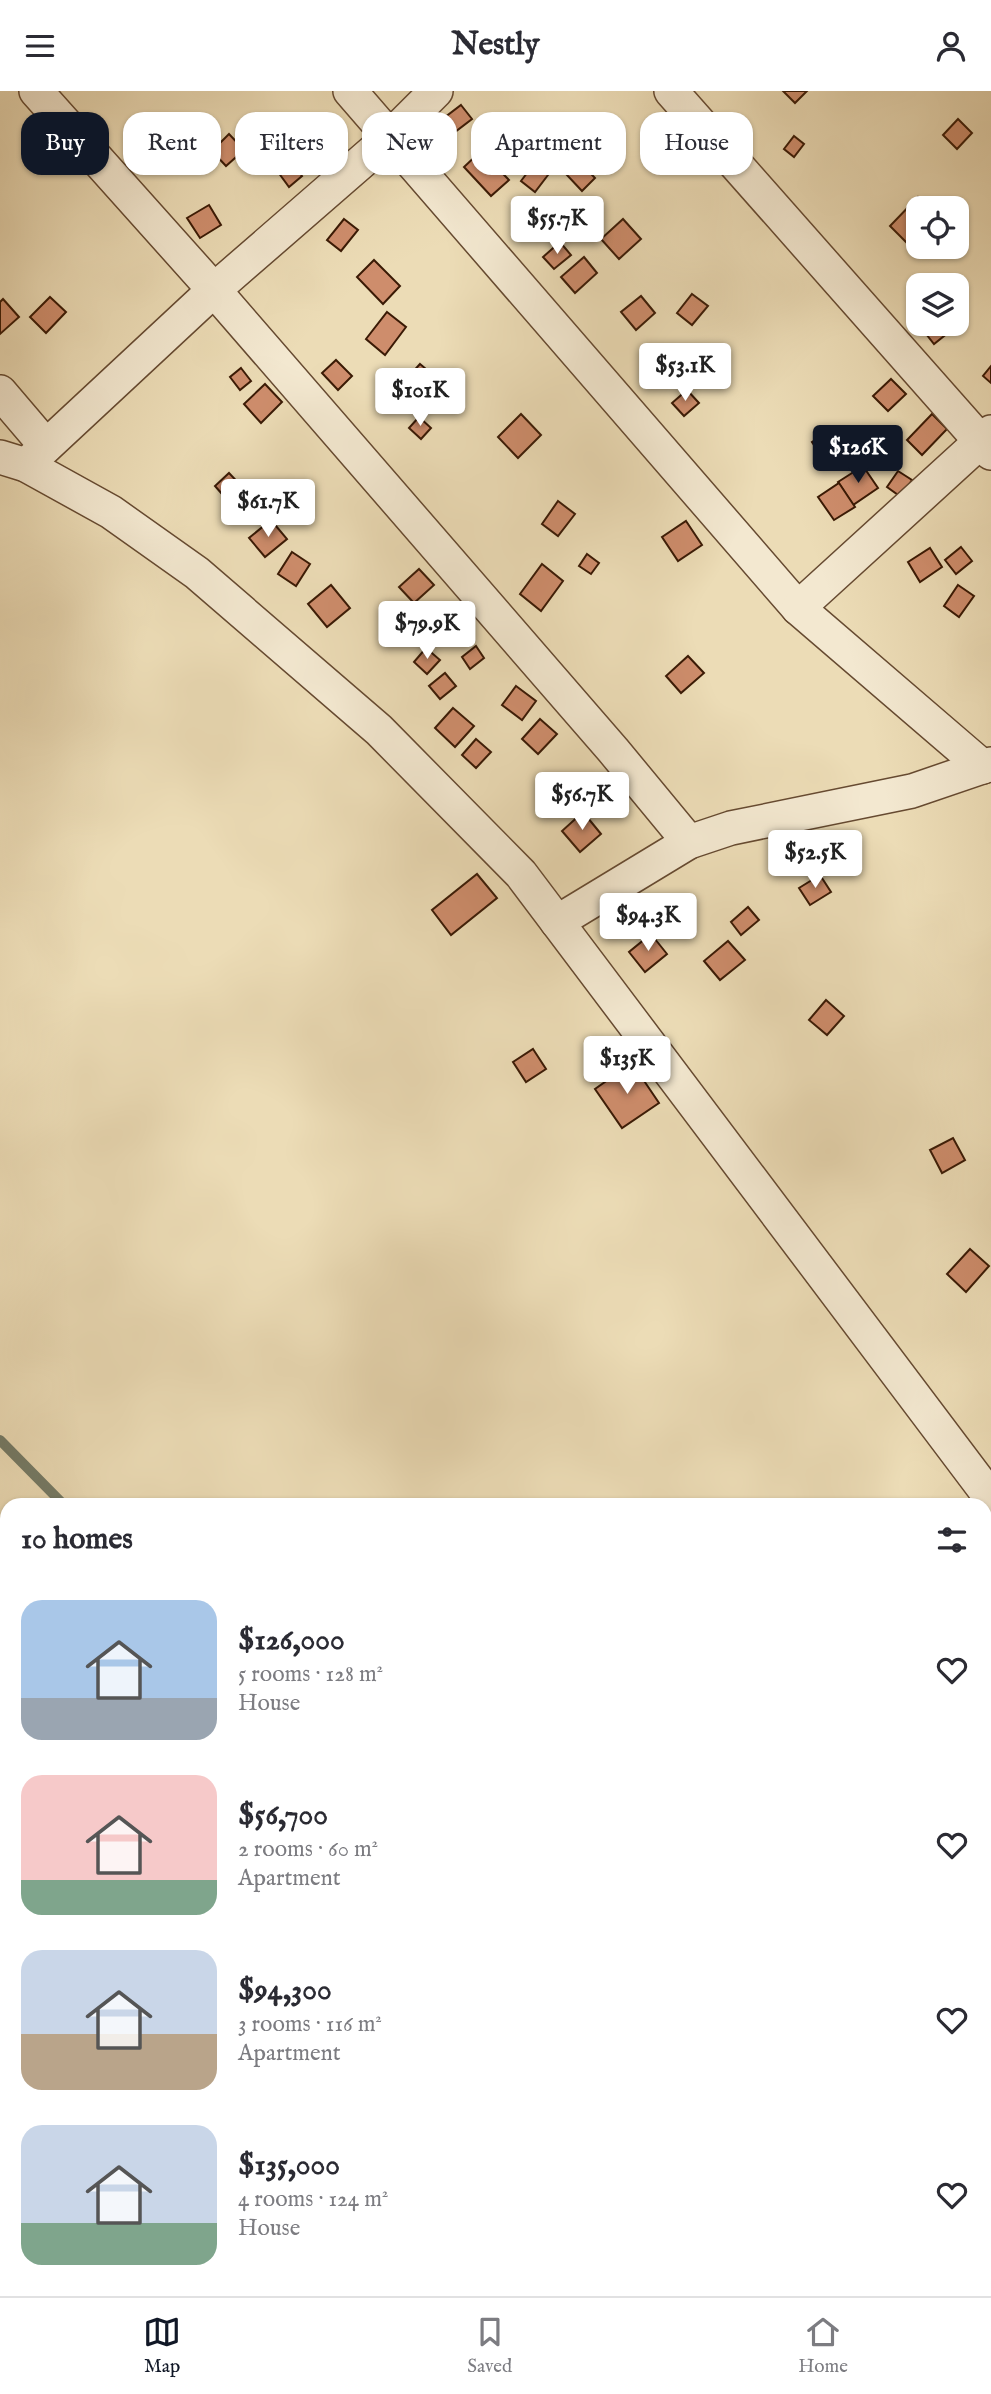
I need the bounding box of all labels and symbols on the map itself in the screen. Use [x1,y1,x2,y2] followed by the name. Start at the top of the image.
[500,197,614,256] pin: $55.7K
[628,343,742,403] pin: $53.1K
[371,369,469,428] pin: $101K
[809,425,907,485] pin: $126K
[211,479,325,539] pin: $61.7K
[370,601,484,661] pin: $79.9K
[525,773,639,832] pin: $56.7K
[758,831,872,890] pin: $52.5K
[591,893,705,953] pin: $94.3K
[578,1037,676,1096] pin: $135K

